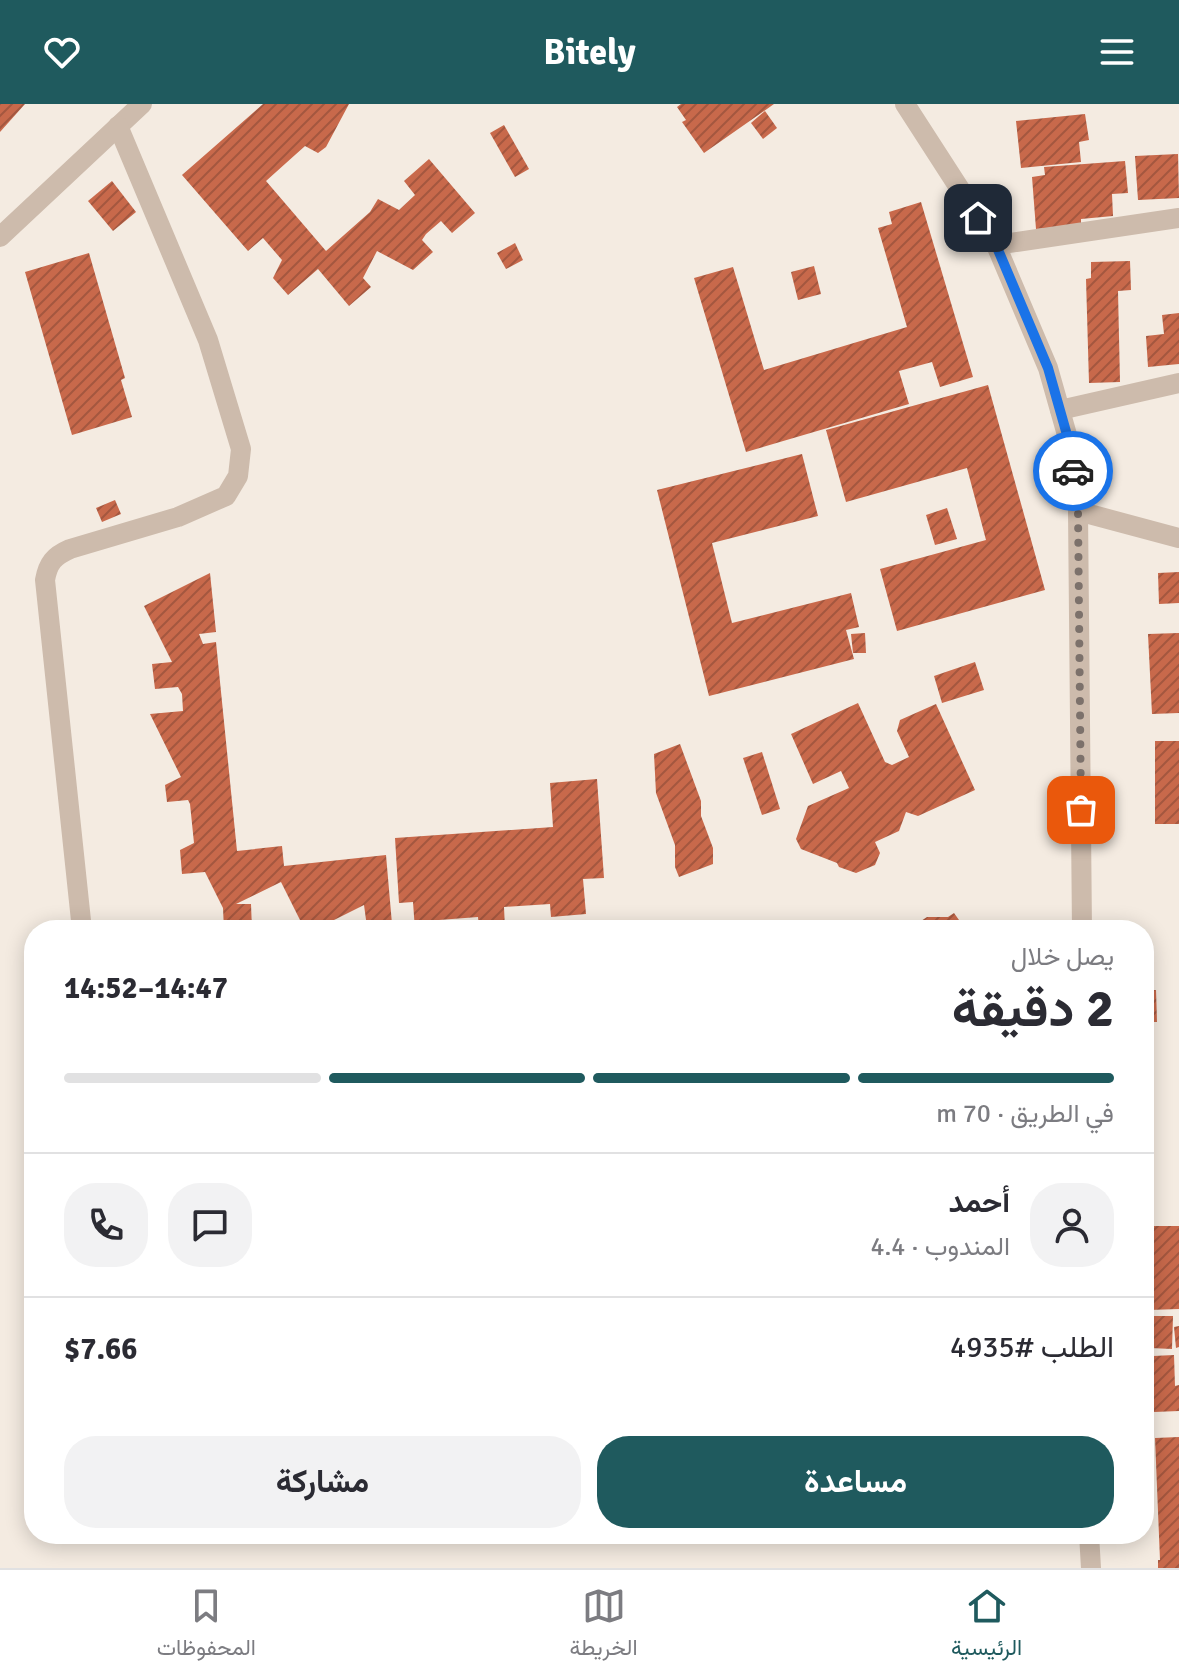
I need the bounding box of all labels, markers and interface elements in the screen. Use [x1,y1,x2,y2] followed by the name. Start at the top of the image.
[40,30,84,74] icon: heart
[543,30,636,75] text: Bitely
[1095,30,1139,74] icon: menu
[944,184,1012,252] pin
[956,196,1000,240] icon: home
[1033,431,1113,511] courier
[1051,449,1095,493] icon: car
[1047,776,1115,844] pin
[1059,788,1103,832] icon: bag
[1011,941,1114,973] text: يصل خلال
[64,970,228,1007] text: 14:47–14:52
[952,977,1114,1041] text: 2 دقيقة
[936,1098,1114,1130] text: في الطريق · 70 m
[64,1183,148,1267] button: phone
[168,1183,252,1267] button: chat
[1030,1183,1114,1267] button: person
[948,1184,1010,1221] text: أحمد
[870,1231,1010,1263] text: المندوب · 4.4
[950,1329,1114,1366] text: الطلب #4935
[64,1331,137,1368] text: $7.66
[64,1436,581,1528] button: مشاركة
[597,1436,1114,1528] button: مساعدة
[157,1584,256,1667] tab: المحفوظات
[569,1584,638,1667] tab: الخريطة
[951,1584,1022,1667] tab: الرئيسية

